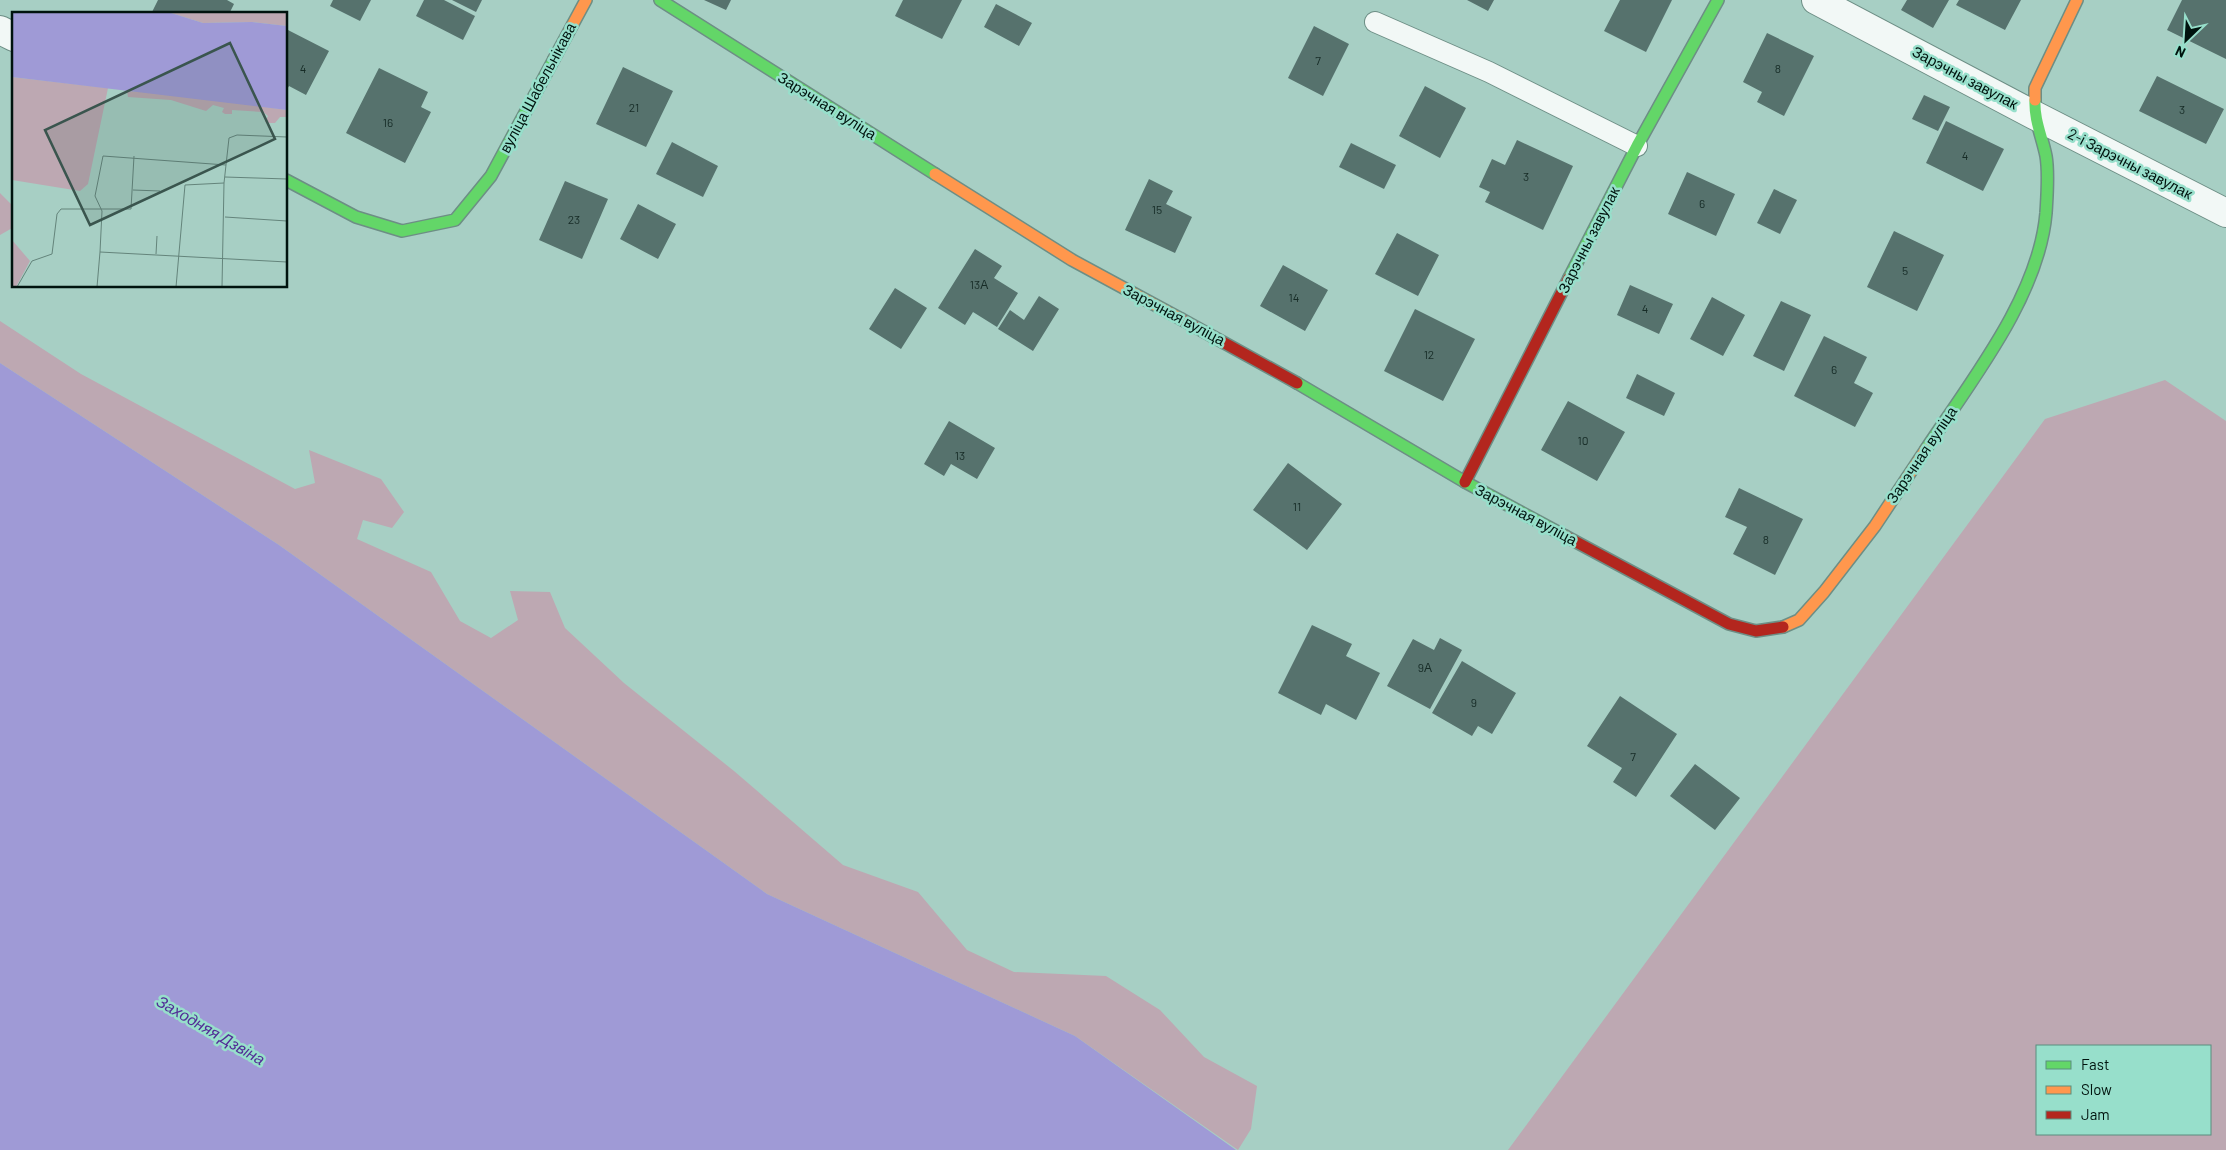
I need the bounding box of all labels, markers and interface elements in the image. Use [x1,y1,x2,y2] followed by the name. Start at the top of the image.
[12,12,288,288] inset map
[2161,15,2211,65] north arrow
[495,19,579,156] street label: вуліца Шабельнікава
[1910,42,2022,113] street label: Зарэчны завулак
[2172,43,2188,62] text: N
[1315,53,1321,67] house number: 7
[300,61,306,75] house number: 4
[1775,61,1781,75] house number: 8
[775,68,881,143] street label: Зарэчная вуліца
[629,100,639,114] house number: 21
[2179,102,2185,116] house number: 3
[383,115,393,129] house number: 16
[2065,124,2196,202] street label: 2-і Зарэчны завулак
[1962,148,1968,162] house number: 4
[1523,169,1529,183] house number: 3
[1554,183,1623,296] street label: Зарэчны завулак
[1699,196,1705,210] house number: 6
[1152,202,1162,216] house number: 15
[568,212,580,226] house number: 23
[1902,263,1908,277] house number: 5
[970,277,988,291] house number: 13А
[1120,280,1229,349] street label: Зарэчная вуліца
[1289,290,1299,304] house number: 14
[1642,301,1648,315] house number: 4
[1424,347,1434,361] house number: 12
[1831,362,1837,376] house number: 6
[1882,402,1961,506] street label: Зарэчная вуліца
[1578,433,1588,447] house number: 10
[955,448,965,462] house number: 13
[1472,480,1581,549] street label: Зарэчная вуліца
[1293,499,1301,513] house number: 11
[1763,532,1769,546] house number: 8
[1418,660,1432,674] house number: 9А
[1471,695,1477,709] house number: 9
[1630,749,1636,763] house number: 7
[154,991,269,1068] water label: Заходняя Дзвіна
[2036,1045,2211,1135] legend
[2081,1055,2109,1073] text: Fast
[2081,1080,2112,1098] text: Slow
[2081,1105,2110,1123] text: Jam

